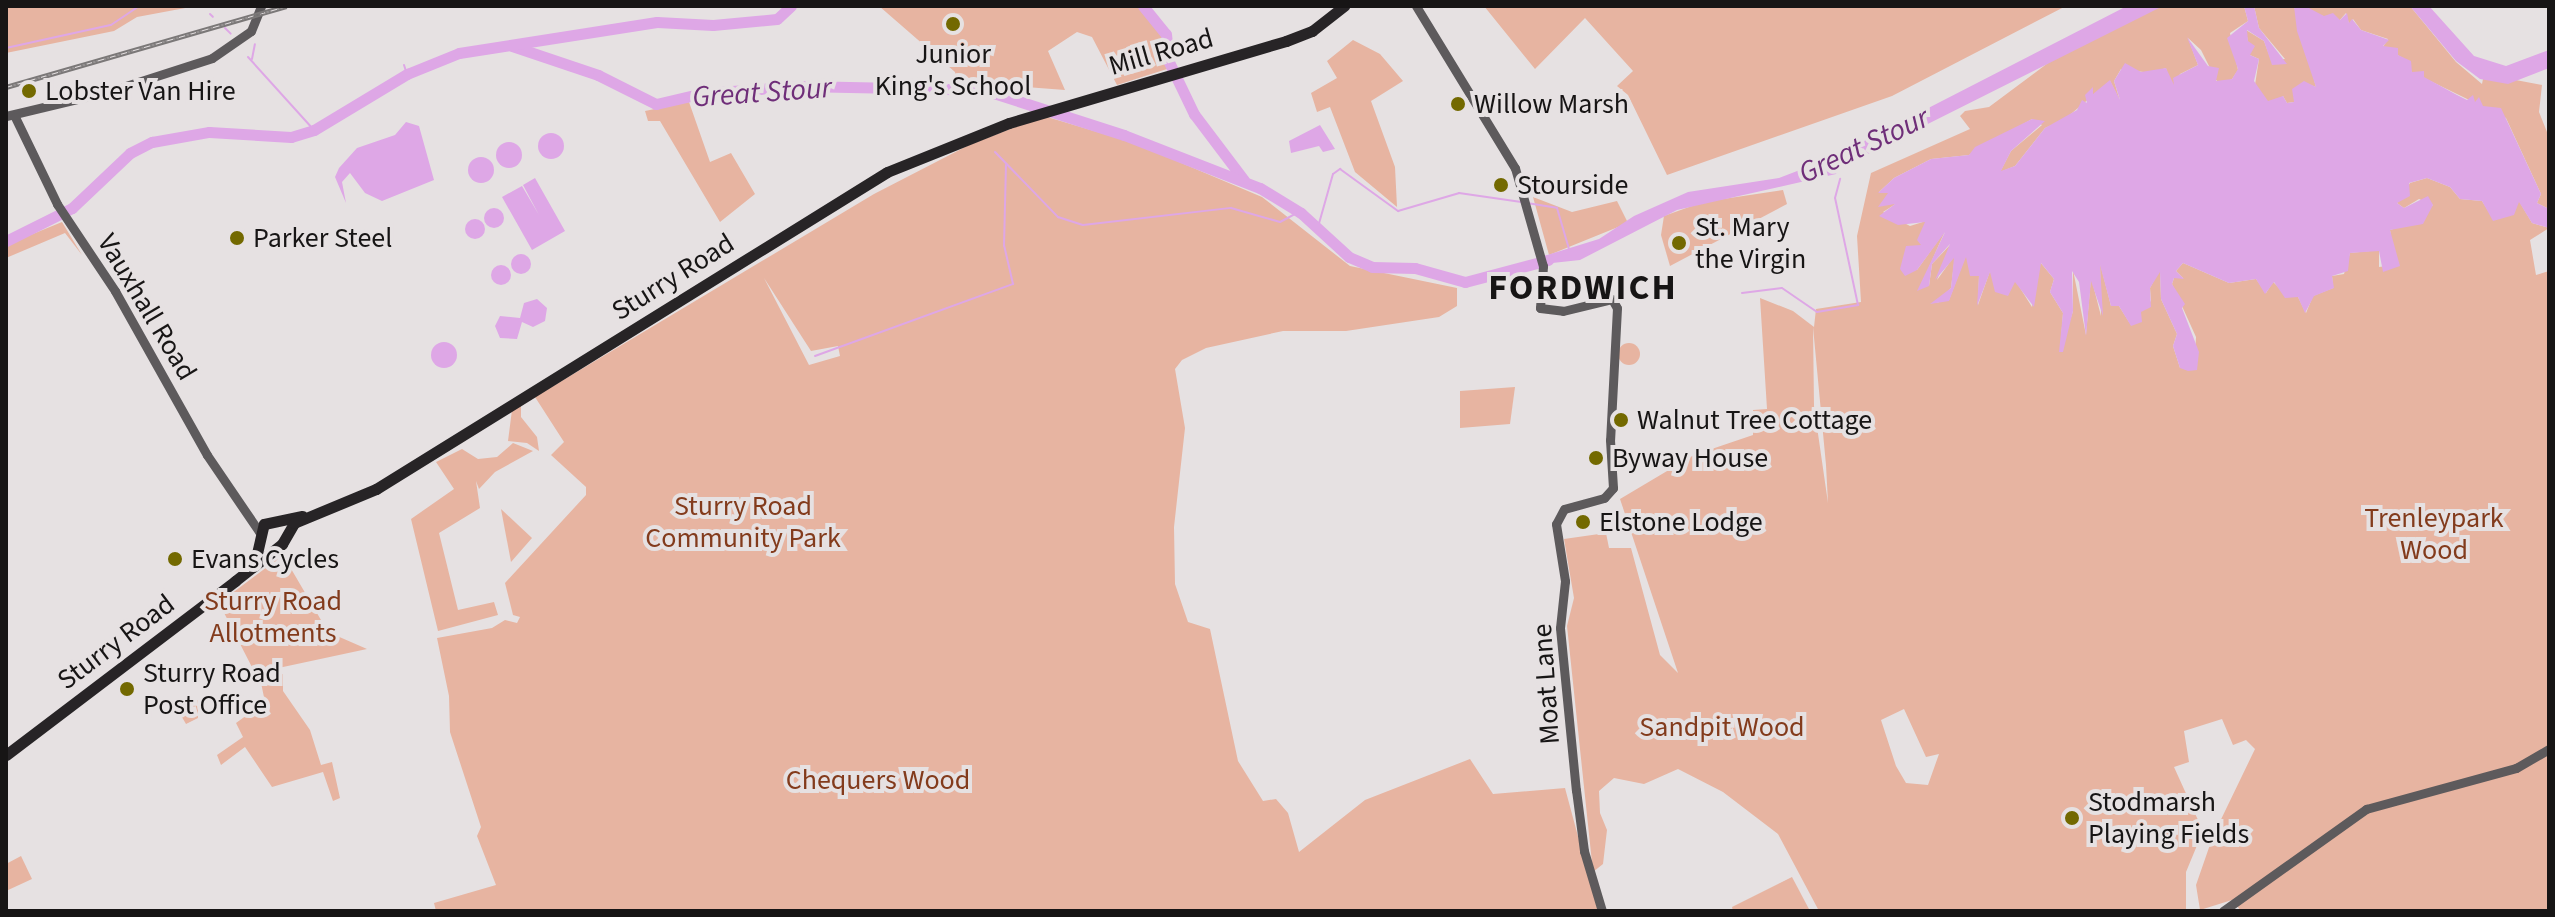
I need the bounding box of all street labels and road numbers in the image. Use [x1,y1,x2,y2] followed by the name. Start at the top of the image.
[1105,21,1217,83] street label: Mill Road
[606,226,740,328] street label: Sturry Road
[90,228,204,386] street label: Vauxhall Road
[51,587,181,697] street label: Sturry Road
[1525,623,1567,745] street label: Moat Lane

